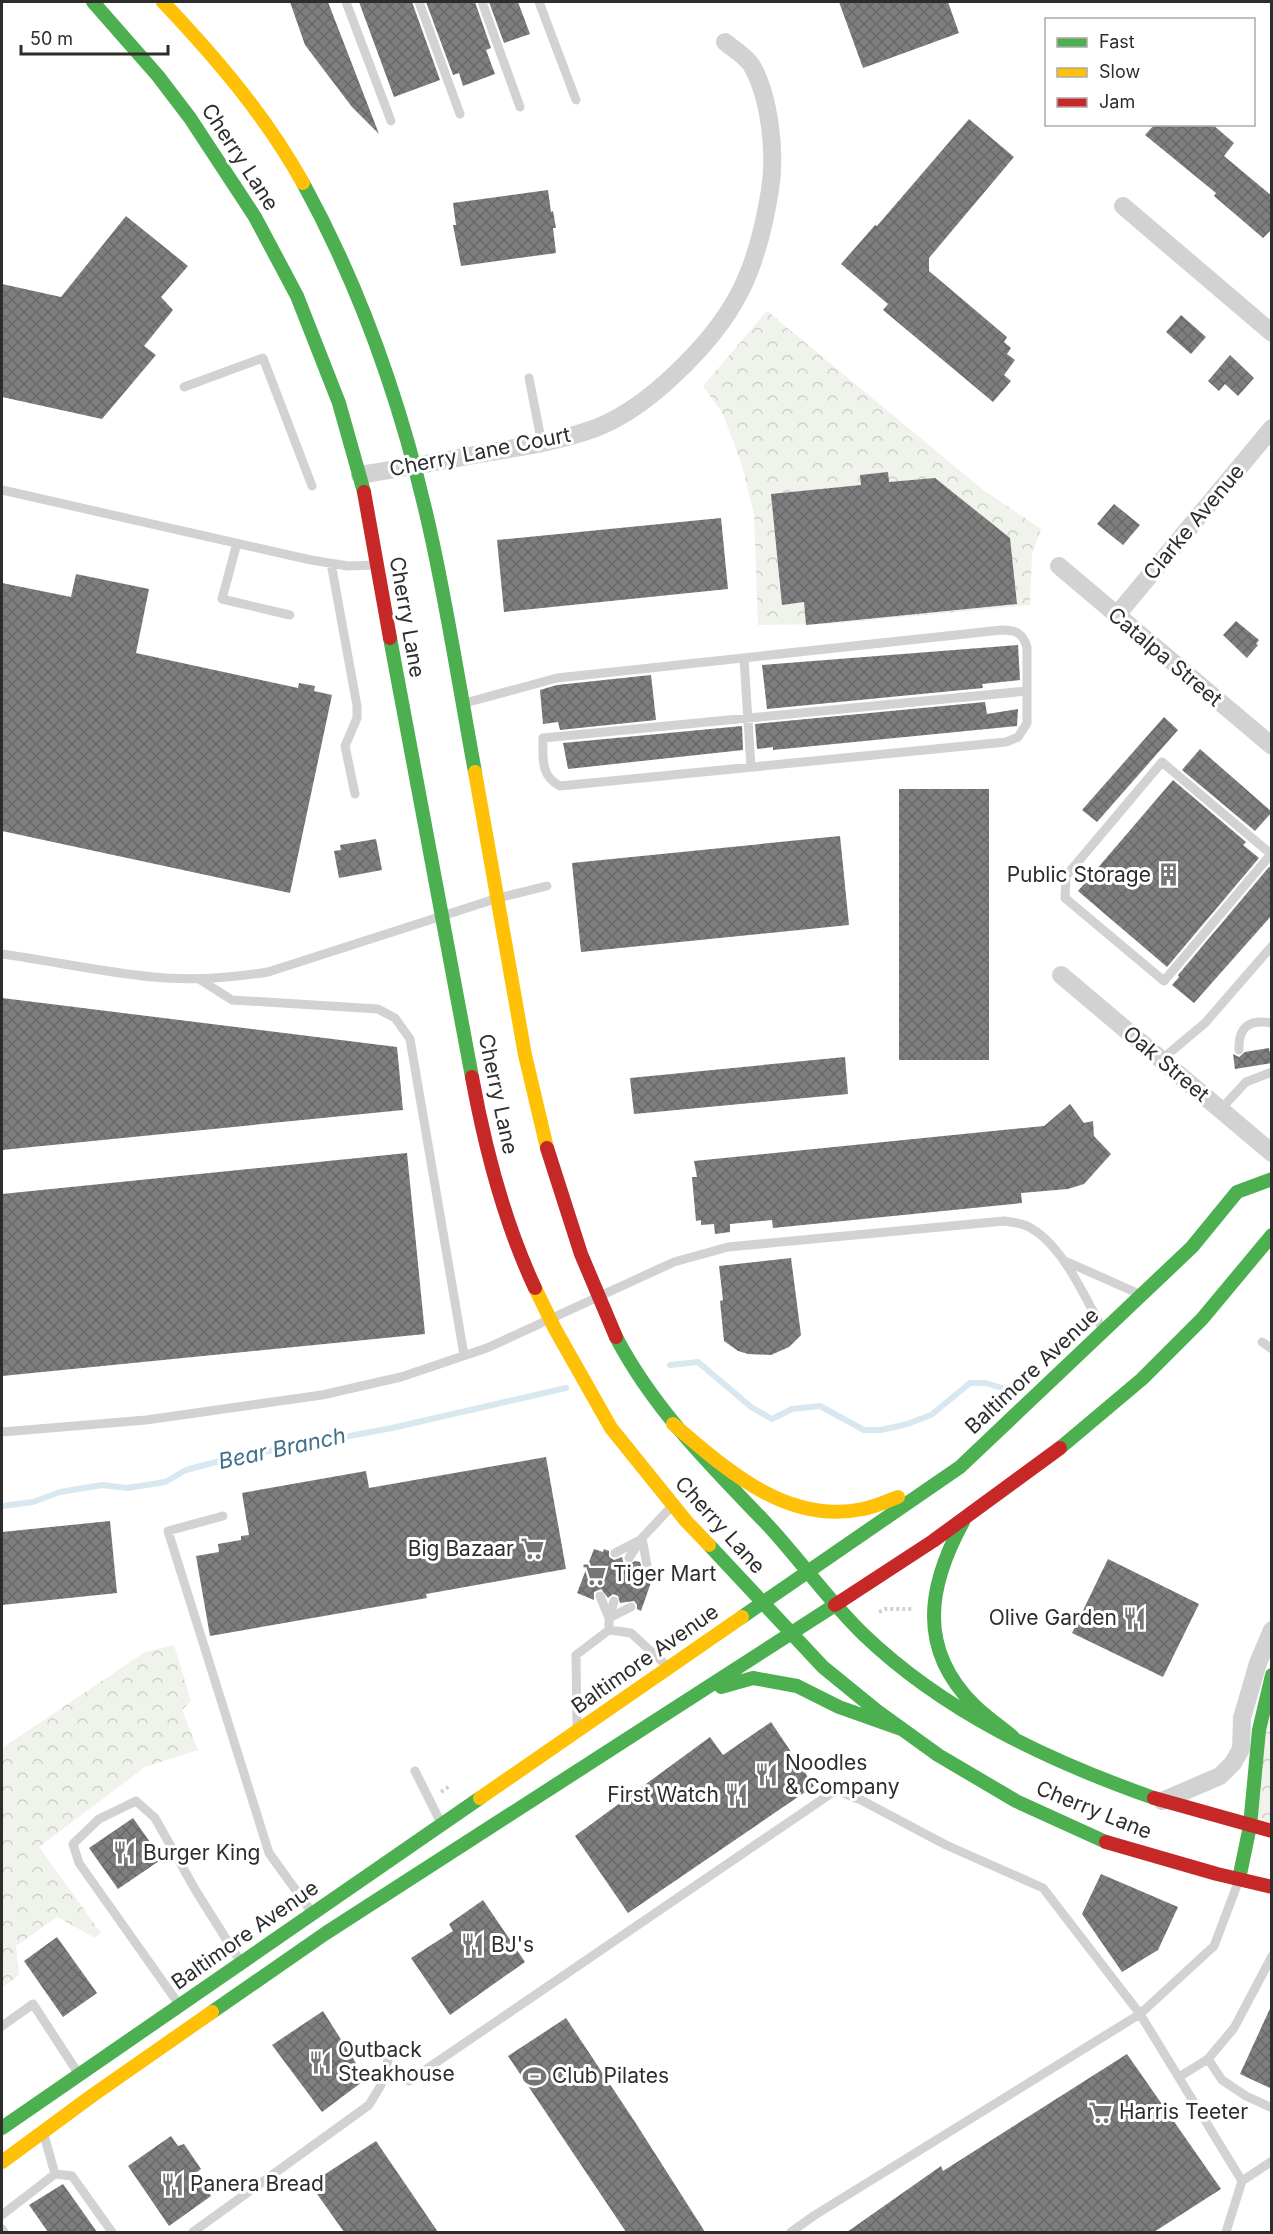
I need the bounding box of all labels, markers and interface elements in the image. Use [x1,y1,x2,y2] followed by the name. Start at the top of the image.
[21,18,168,56] scale bar
[1045,18,1255,126] legend
[30,28,73,49] text: 50 m
[1099,31,1135,52] text: Fast
[1099,61,1140,82] text: Slow
[1099,91,1135,112] text: Jam
[197,99,284,215] street label: Cherry Lane
[387,422,573,481] street label: Cherry Lane Court
[1138,459,1249,585] street label: Clarke Avenue
[385,554,430,679] street label: Cherry Lane
[1103,602,1227,712] street label: Catalpa Street
[1007,862,1151,887] place label: Public Storage
[1156,862,1182,888] building icon: Public Storage
[1118,1020,1214,1107] street label: Oak Street
[474,1031,523,1156] street label: Cherry Lane
[960,1302,1104,1439] street label: Baltimore Avenue
[216,1422,348,1474] water label: Bear Branch
[670,1471,771,1579] street label: Cherry Lane
[408,1536,514,1561] place label: Big Bazaar
[519,1536,545,1562] supermarket icon: Big Bazaar
[582,1561,608,1587] supermarket icon: Tiger Mart
[613,1561,717,1586] place label: Tiger Mart
[567,1599,723,1719] street label: Baltimore Avenue
[989,1605,1117,1630] place label: Olive Garden
[1122,1605,1148,1631] restaurant icon: Olive Garden
[785,1750,900,1799] place label: Noodles & Company
[754,1762,780,1788] restaurant icon: Noodles & Company
[1033,1775,1156,1844] street label: Cherry Lane
[607,1782,719,1807] place label: First Watch
[724,1782,750,1808] restaurant icon: First Watch
[112,1840,138,1866] restaurant icon: Burger King
[143,1840,260,1865] place label: Burger King
[167,1875,323,1995] street label: Baltimore Avenue
[460,1932,486,1958] restaurant icon: BJ's
[491,1932,534,1957] place label: BJ's
[338,2037,455,2086] place label: Outback Steakhouse
[307,2049,333,2075] restaurant icon: Outback Steakhouse
[521,2063,547,2089] sports icon: Club Pilates
[552,2063,669,2088] place label: Club Pilates
[1088,2099,1114,2125] supermarket icon: Harris Teeter
[1119,2099,1248,2124] place label: Harris Teeter
[159,2171,185,2197] restaurant icon: Panera Bread
[190,2171,324,2196] place label: Panera Bread

